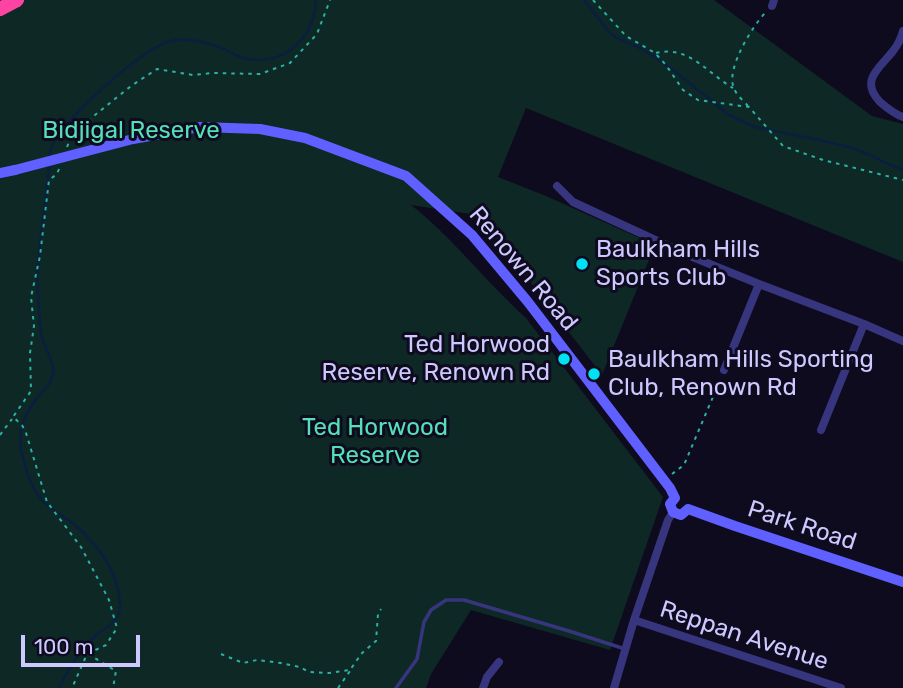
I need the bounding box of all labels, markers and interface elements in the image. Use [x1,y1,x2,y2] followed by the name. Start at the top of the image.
[42,117,220,145] park label: Bidjigal Reserve
[463,201,583,337] street label: Renown Road
[596,236,760,292] place label: Baulkham Hills Sports Club
[574,256,590,272] marker: Baulkham Hills Sports Club
[322,331,550,387] place label: Ted Horwood Reserve, Renown Rd
[608,346,874,402] place label: Baulkham Hills Sporting Club, Renown Rd
[556,351,572,367] marker: Ted Horwood Reserve, Renown Rd
[586,366,602,382] marker: Baulkham Hills Sporting Club, Renown Rd
[302,414,448,470] park label: Ted Horwood Reserve
[744,495,860,557] street label: Park Road
[656,595,832,677] street label: Reppan Avenue
[24,622,144,666] scale bar
[34,634,93,659] text: 100 m

